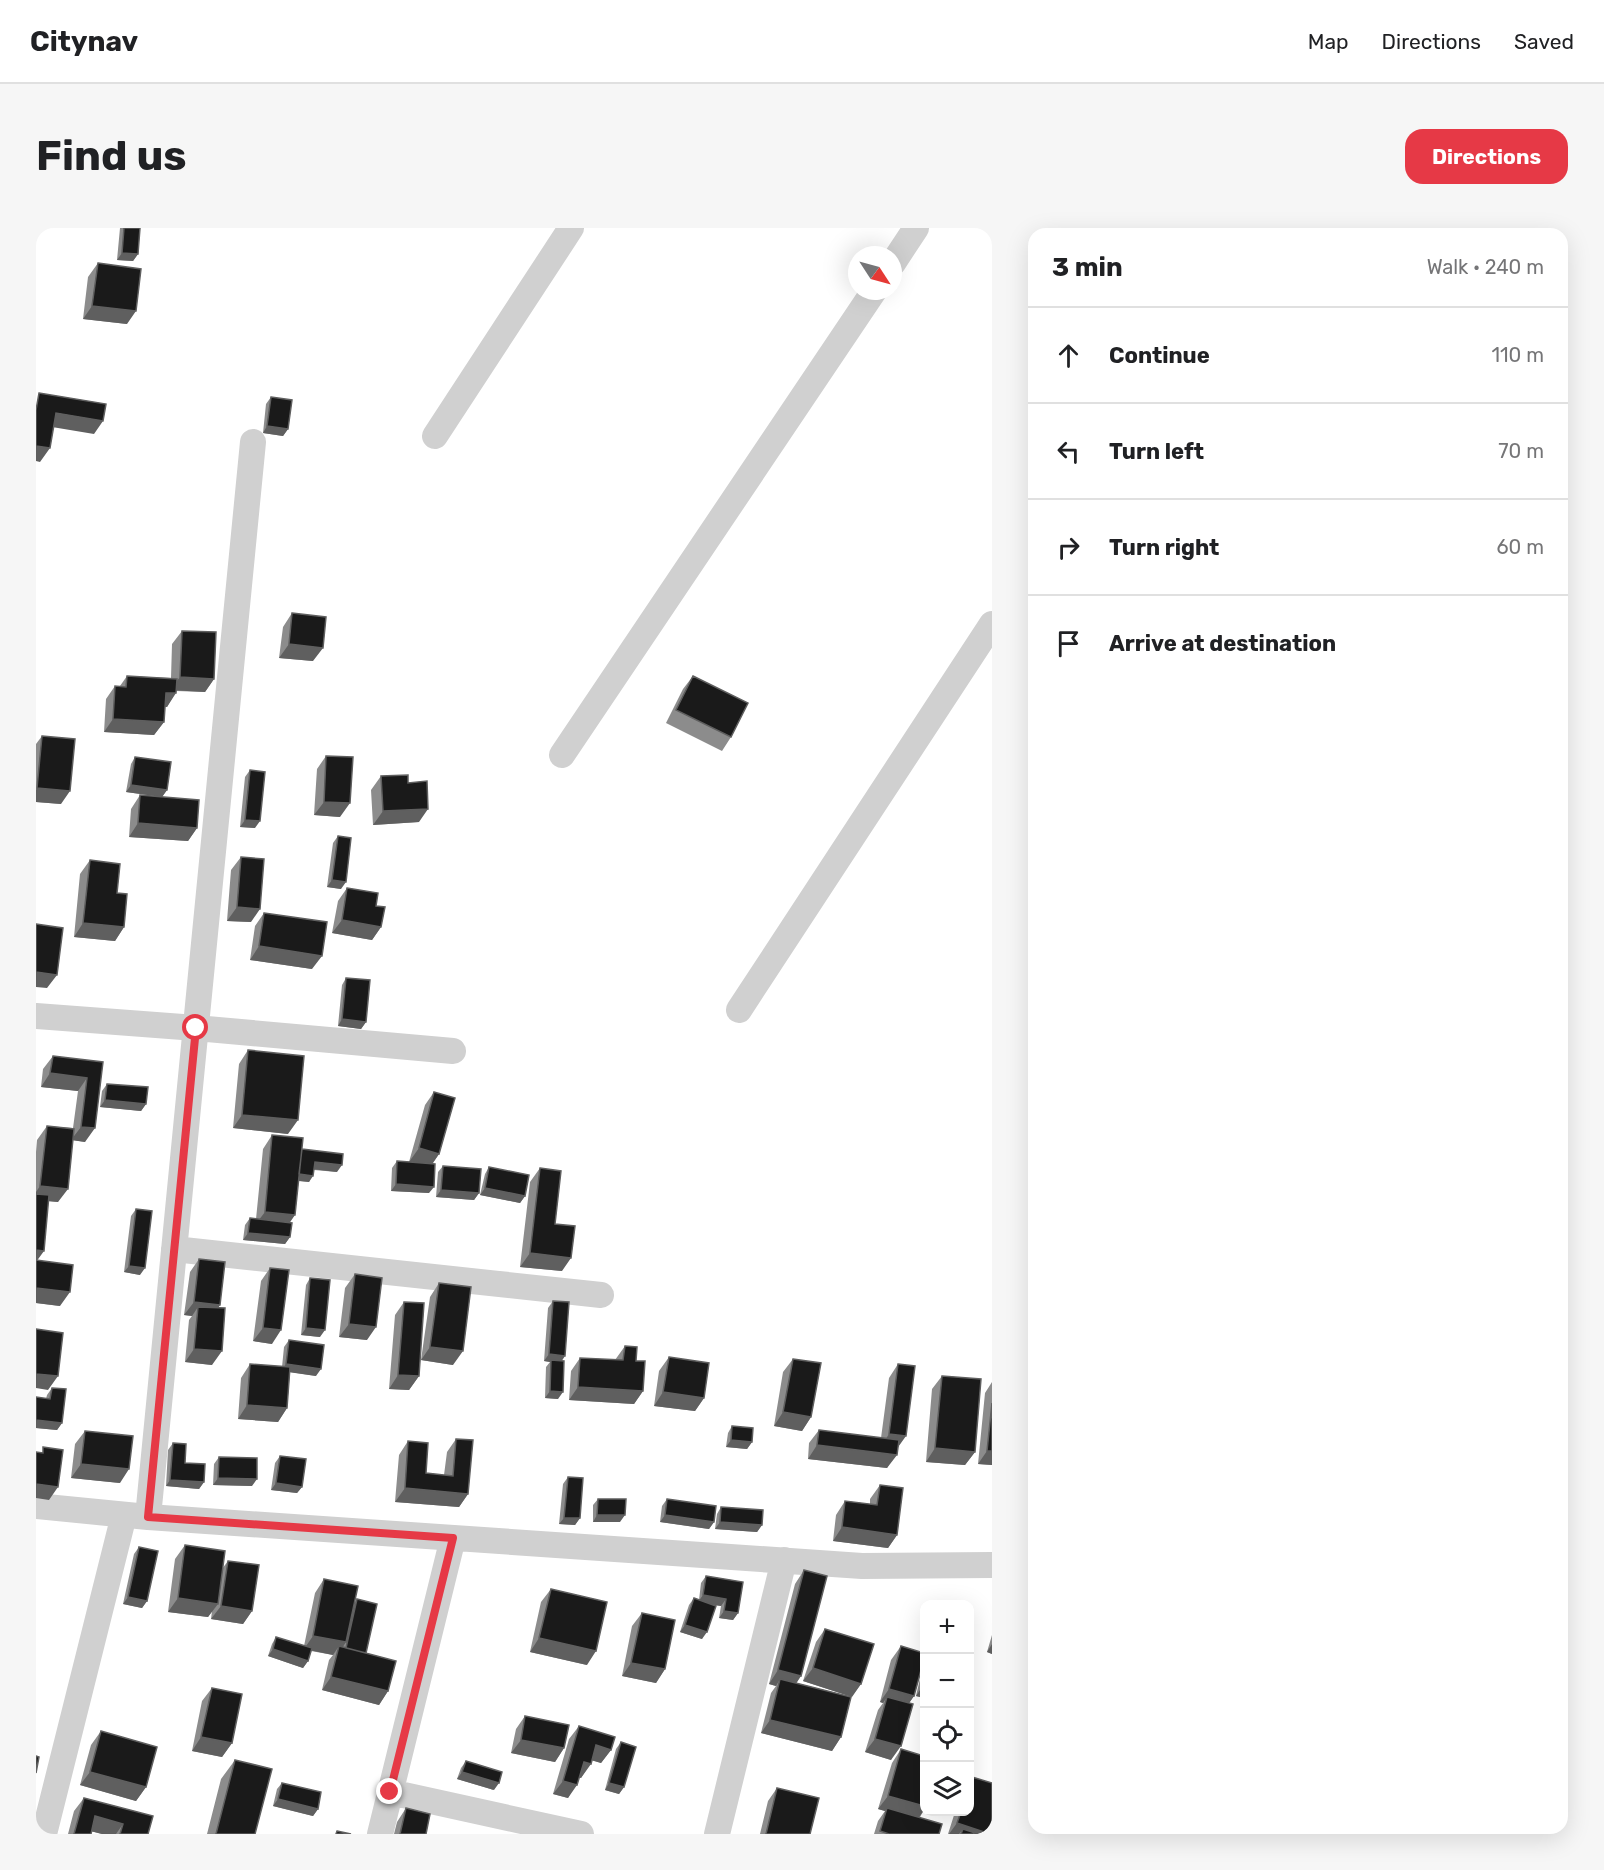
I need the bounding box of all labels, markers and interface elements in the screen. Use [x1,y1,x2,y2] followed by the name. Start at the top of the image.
[30,25,138,58] text: Citynav
[1308,29,1349,54] text: Map
[1382,29,1481,54] text: Directions
[1514,29,1574,54] text: Saved
[1405,129,1568,184] button: Directions
[36,131,187,181] text: Find us
[848,246,902,300] north arrow
[1052,252,1123,283] text: 3 min
[1427,255,1544,279] text: Walk · 240 m
[1052,339,1085,372] icon: ahead
[1109,342,1210,369] text: Continue
[1492,343,1544,367] text: 110 m
[1052,435,1085,468] icon: left
[1109,438,1204,465] text: Turn left
[1498,439,1544,463] text: 70 m
[1052,531,1085,564] icon: right
[1109,534,1219,561] text: Turn right
[1497,535,1544,559] text: 60 m
[1052,627,1085,660] icon: arrive
[1109,630,1336,657] text: Arrive at destination
[182,1014,208,1040] route start
[920,1600,974,1816] map controls
[920,1600,974,1654] button: +
[920,1654,974,1708] button: −
[920,1708,974,1762] button: locate
[920,1762,974,1816] button: layers
[376,1778,402,1804] route end

